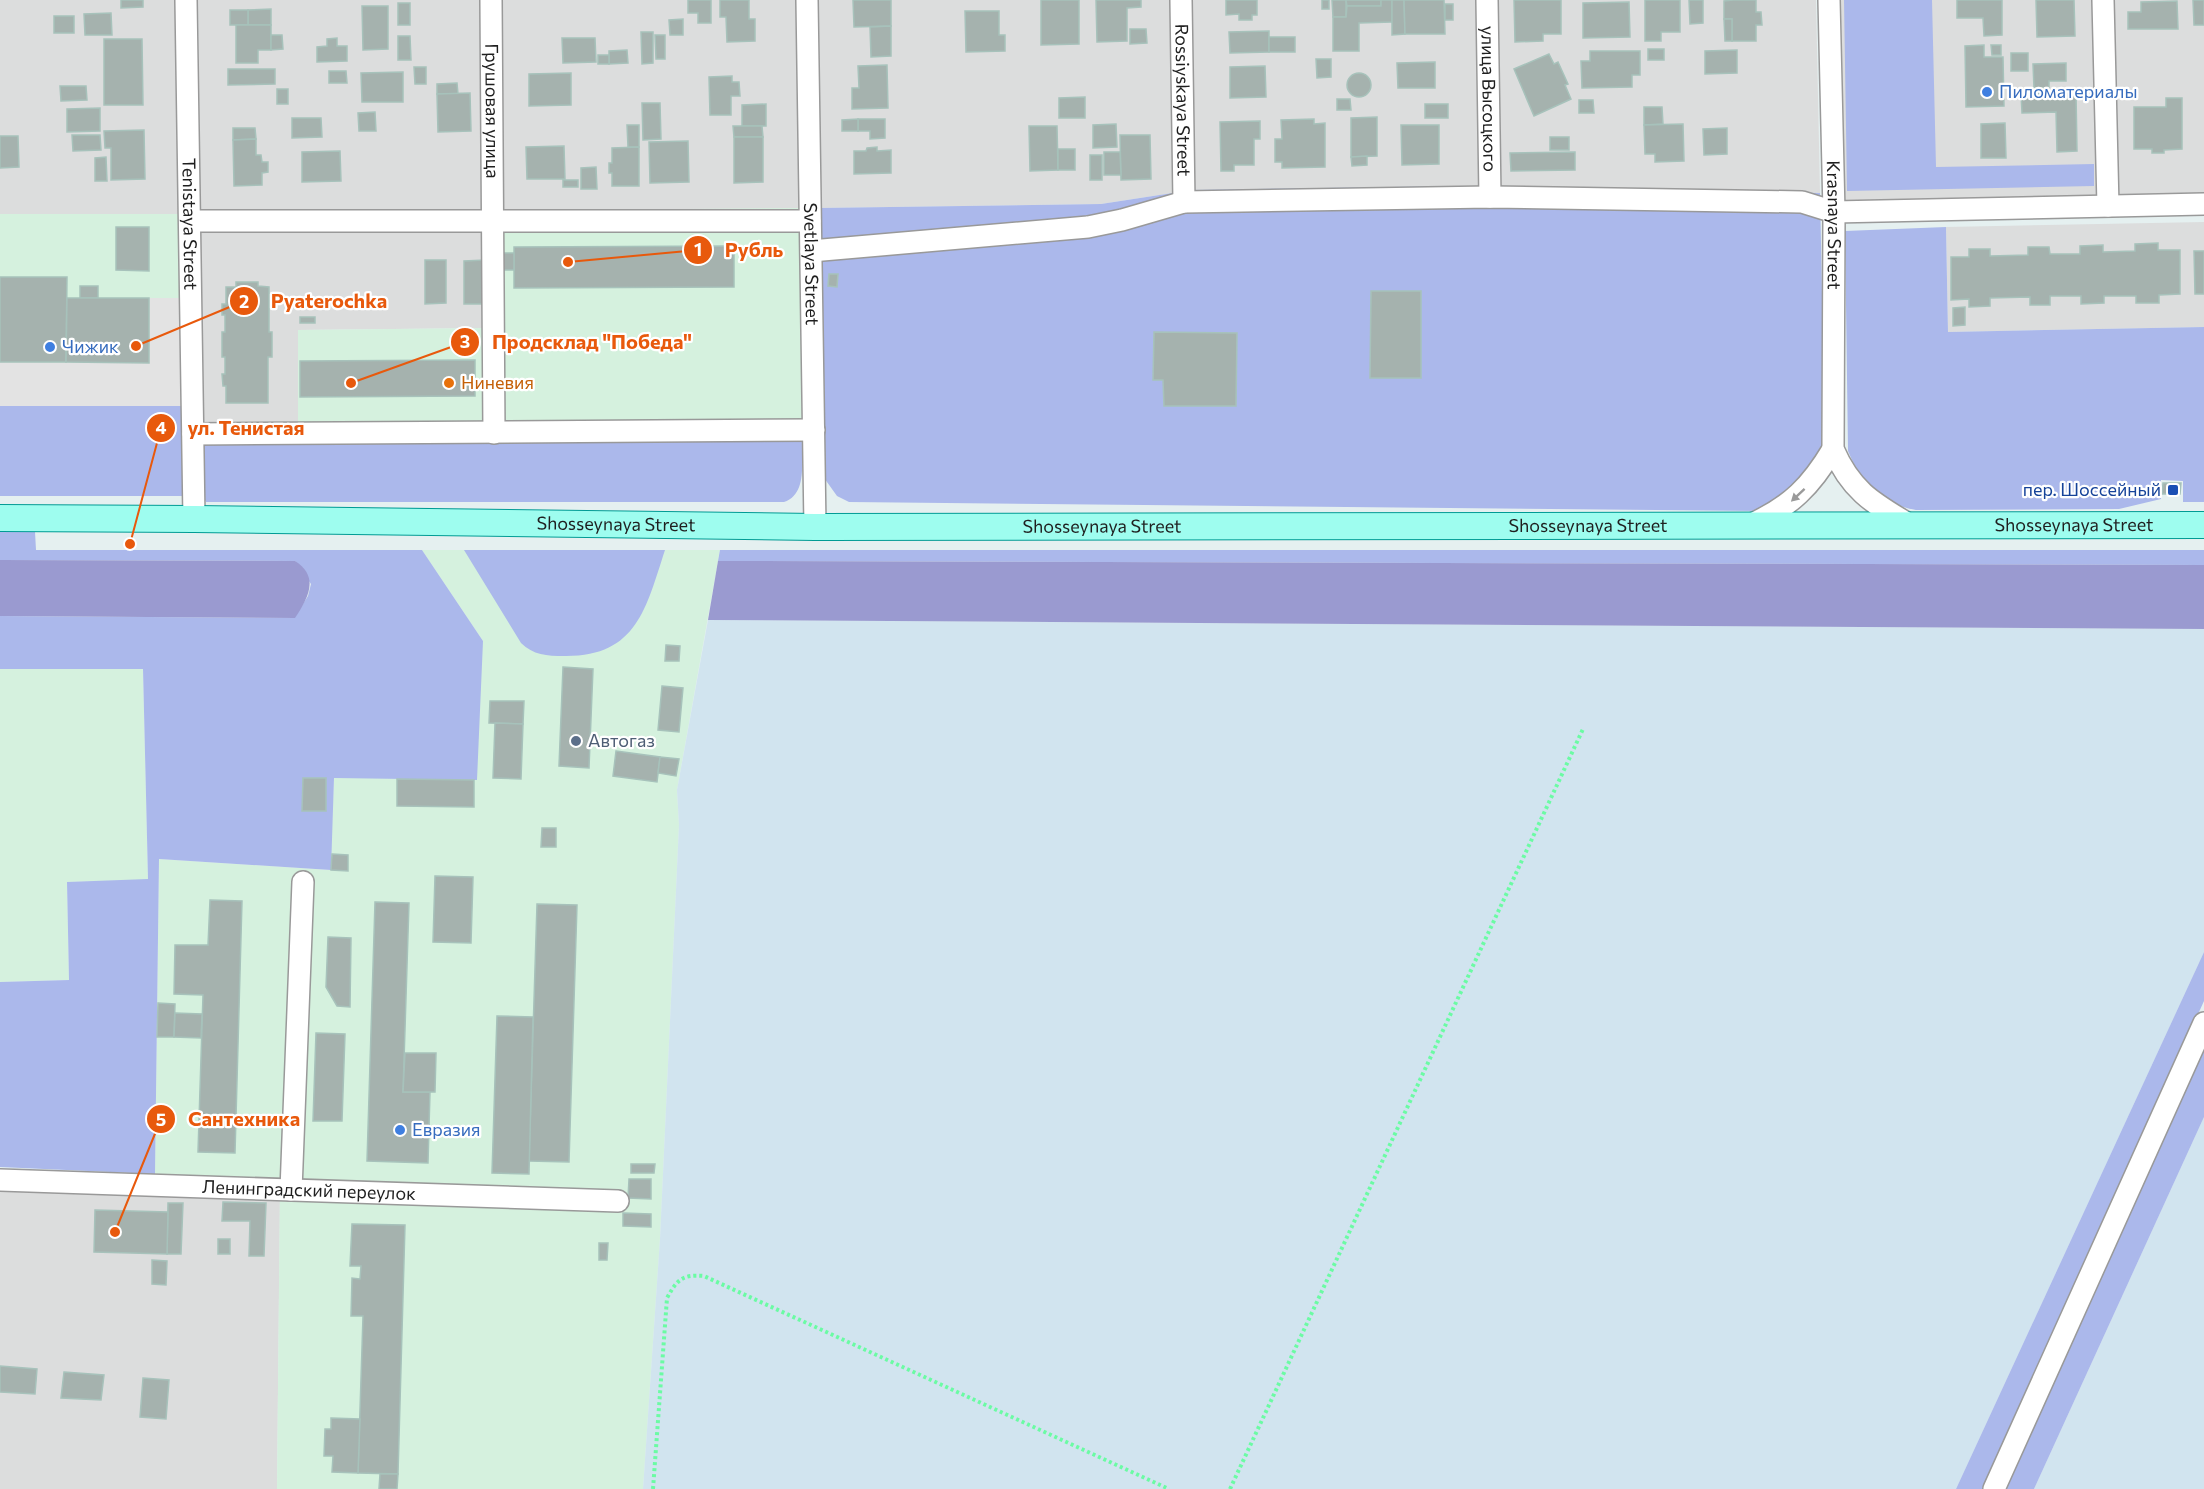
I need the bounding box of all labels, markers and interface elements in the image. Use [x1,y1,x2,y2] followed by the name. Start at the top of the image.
[1171,24,1196,176] street label: Rossiyskaya Street
[1477,26,1502,172] street label: улица Высоцкого
[481,43,504,179] street label: Грушовая улица
[1999,80,2137,102] place label: Пиломатериалы
[1980,85,1994,99] marker: Пиломатериалы
[178,158,202,290] street label: Tenistaya Street
[1823,160,1846,290] street label: Krasnaya Street
[800,202,824,325] street label: Svetlaya Street
[683,231,796,269] callout: Рубль
[725,237,784,261] text: Рубль
[694,238,702,260] text: 1
[229,282,399,320] callout: Pyaterochka
[271,288,387,312] text: Pyaterochka
[239,290,249,312] text: 2
[450,323,704,361] callout: Продсклад "Победа"
[492,329,692,353] text: Продсклад "Победа"
[460,330,470,352] text: 3
[62,335,119,357] place label: Чижик
[43,340,57,354] marker: Чижик
[461,371,534,393] place label: Ниневия
[442,376,456,390] marker: Ниневия
[146,409,317,447] callout: ул. Тенистая
[187,415,305,439] text: ул. Тенистая
[155,416,167,438] text: 4
[2023,478,2161,500] place label: пер. Шоссейный
[2166,483,2180,497] marker: пер. Шоссейный
[1791,488,1806,501] one-way arrow
[536,511,696,535] street label: Shosseynaya Street
[1994,513,2153,535] street label: Shosseynaya Street
[1022,514,1181,537] street label: Shosseynaya Street
[1508,514,1667,536] street label: Shosseynaya Street
[588,729,655,751] place label: Автогаз
[569,734,583,748] marker: Автогаз
[146,1100,312,1138] callout: Сантехника
[188,1106,300,1130] text: Сантехника
[156,1108,166,1130] text: 5
[412,1118,481,1140] place label: Евразия
[393,1123,407,1137] marker: Евразия
[202,1175,417,1204] street label: Ленинградский переулок

